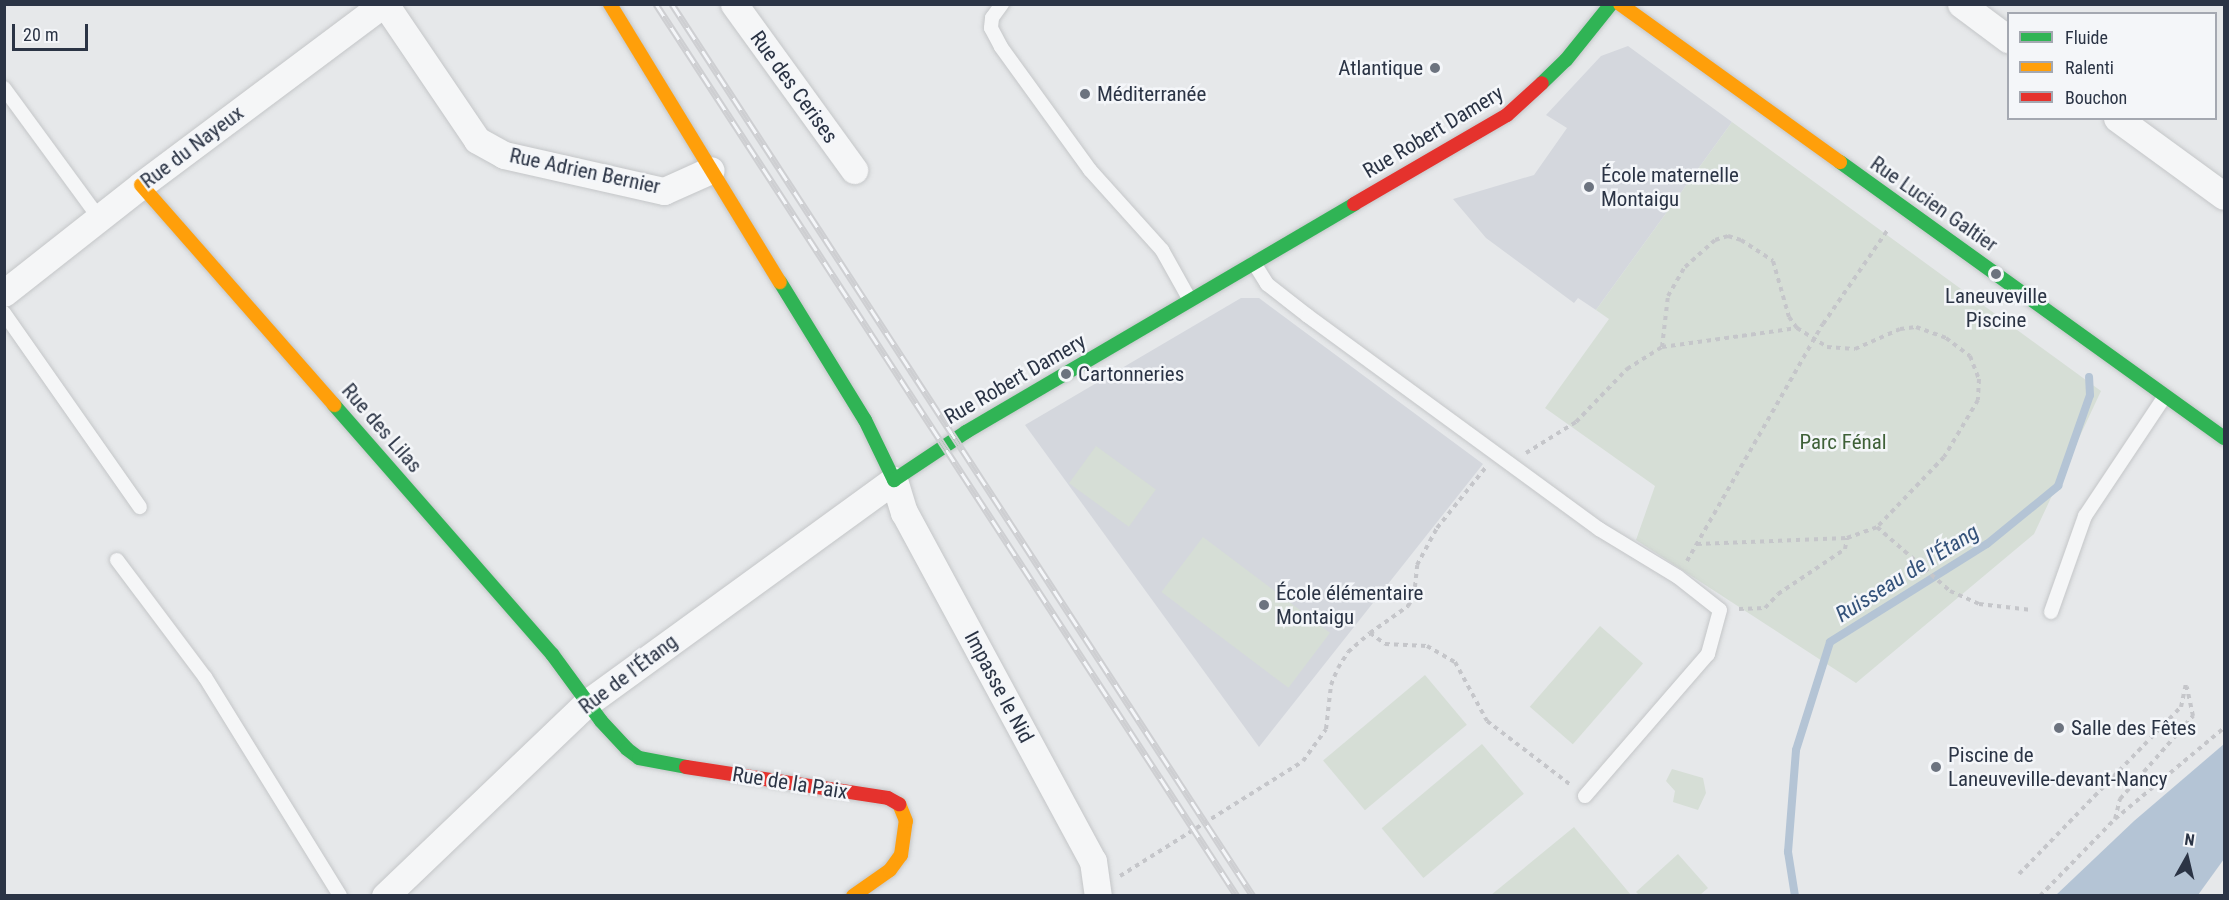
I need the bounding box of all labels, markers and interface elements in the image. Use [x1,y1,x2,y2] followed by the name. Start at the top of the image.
[15,12,92,50] scale bar
[2007,12,2217,120] legend
[23,24,58,45] text: 20 m
[745,26,843,148] street label: Rue des Cerises
[2065,27,2108,48] text: Fluide
[1338,55,1423,81] place label: Atlantique
[2065,57,2114,78] text: Ralenti
[1428,61,1442,75] marker: Atlantique
[1358,80,1508,184] street label: Rue Robert Damery
[1097,81,1206,107] place label: Méditerranée
[1078,87,1092,101] marker: Méditerranée
[2065,87,2127,108] text: Bouchon
[136,100,248,194] street label: Rue du Nayeux
[507,143,663,199] street label: Rue Adrien Bernier
[1866,151,2002,257] street label: Rue Lucien Galtier
[1601,162,1739,212] place label: École maternelle Montaigu
[1582,180,1596,194] marker: École maternelle Montaigu
[1989,267,2003,281] marker: Laneuveville Piscine
[1945,283,2047,333] place label: Laneuveville Piscine
[940,328,1090,430] street label: Rue Robert Damery
[1078,361,1184,387] place label: Cartonneries
[1059,367,1073,381] marker: Cartonneries
[336,378,428,478] street label: Rue des Lilas
[1799,429,1887,455] park label: Parc Fénal
[1831,518,1983,628] water label: Ruisseau de l'Étang
[1276,580,1423,630] place label: École élémentaire Montaigu
[1257,598,1271,612] marker: École élémentaire Montaigu
[959,627,1039,747] street label: Impasse le Nid
[574,629,682,719] street label: Rue de l'Étang
[2071,715,2196,741] place label: Salle des Fêtes
[2052,721,2066,735] marker: Salle des Fêtes
[1948,742,2168,792] place label: Piscine de Laneuveville-devant-Nancy
[1929,760,1943,774] marker: Piscine de Laneuveville-devant-Nancy
[731,761,849,805] street label: Rue de la Paix
[2157,828,2217,888] north arrow
[2183,830,2196,850] text: N

